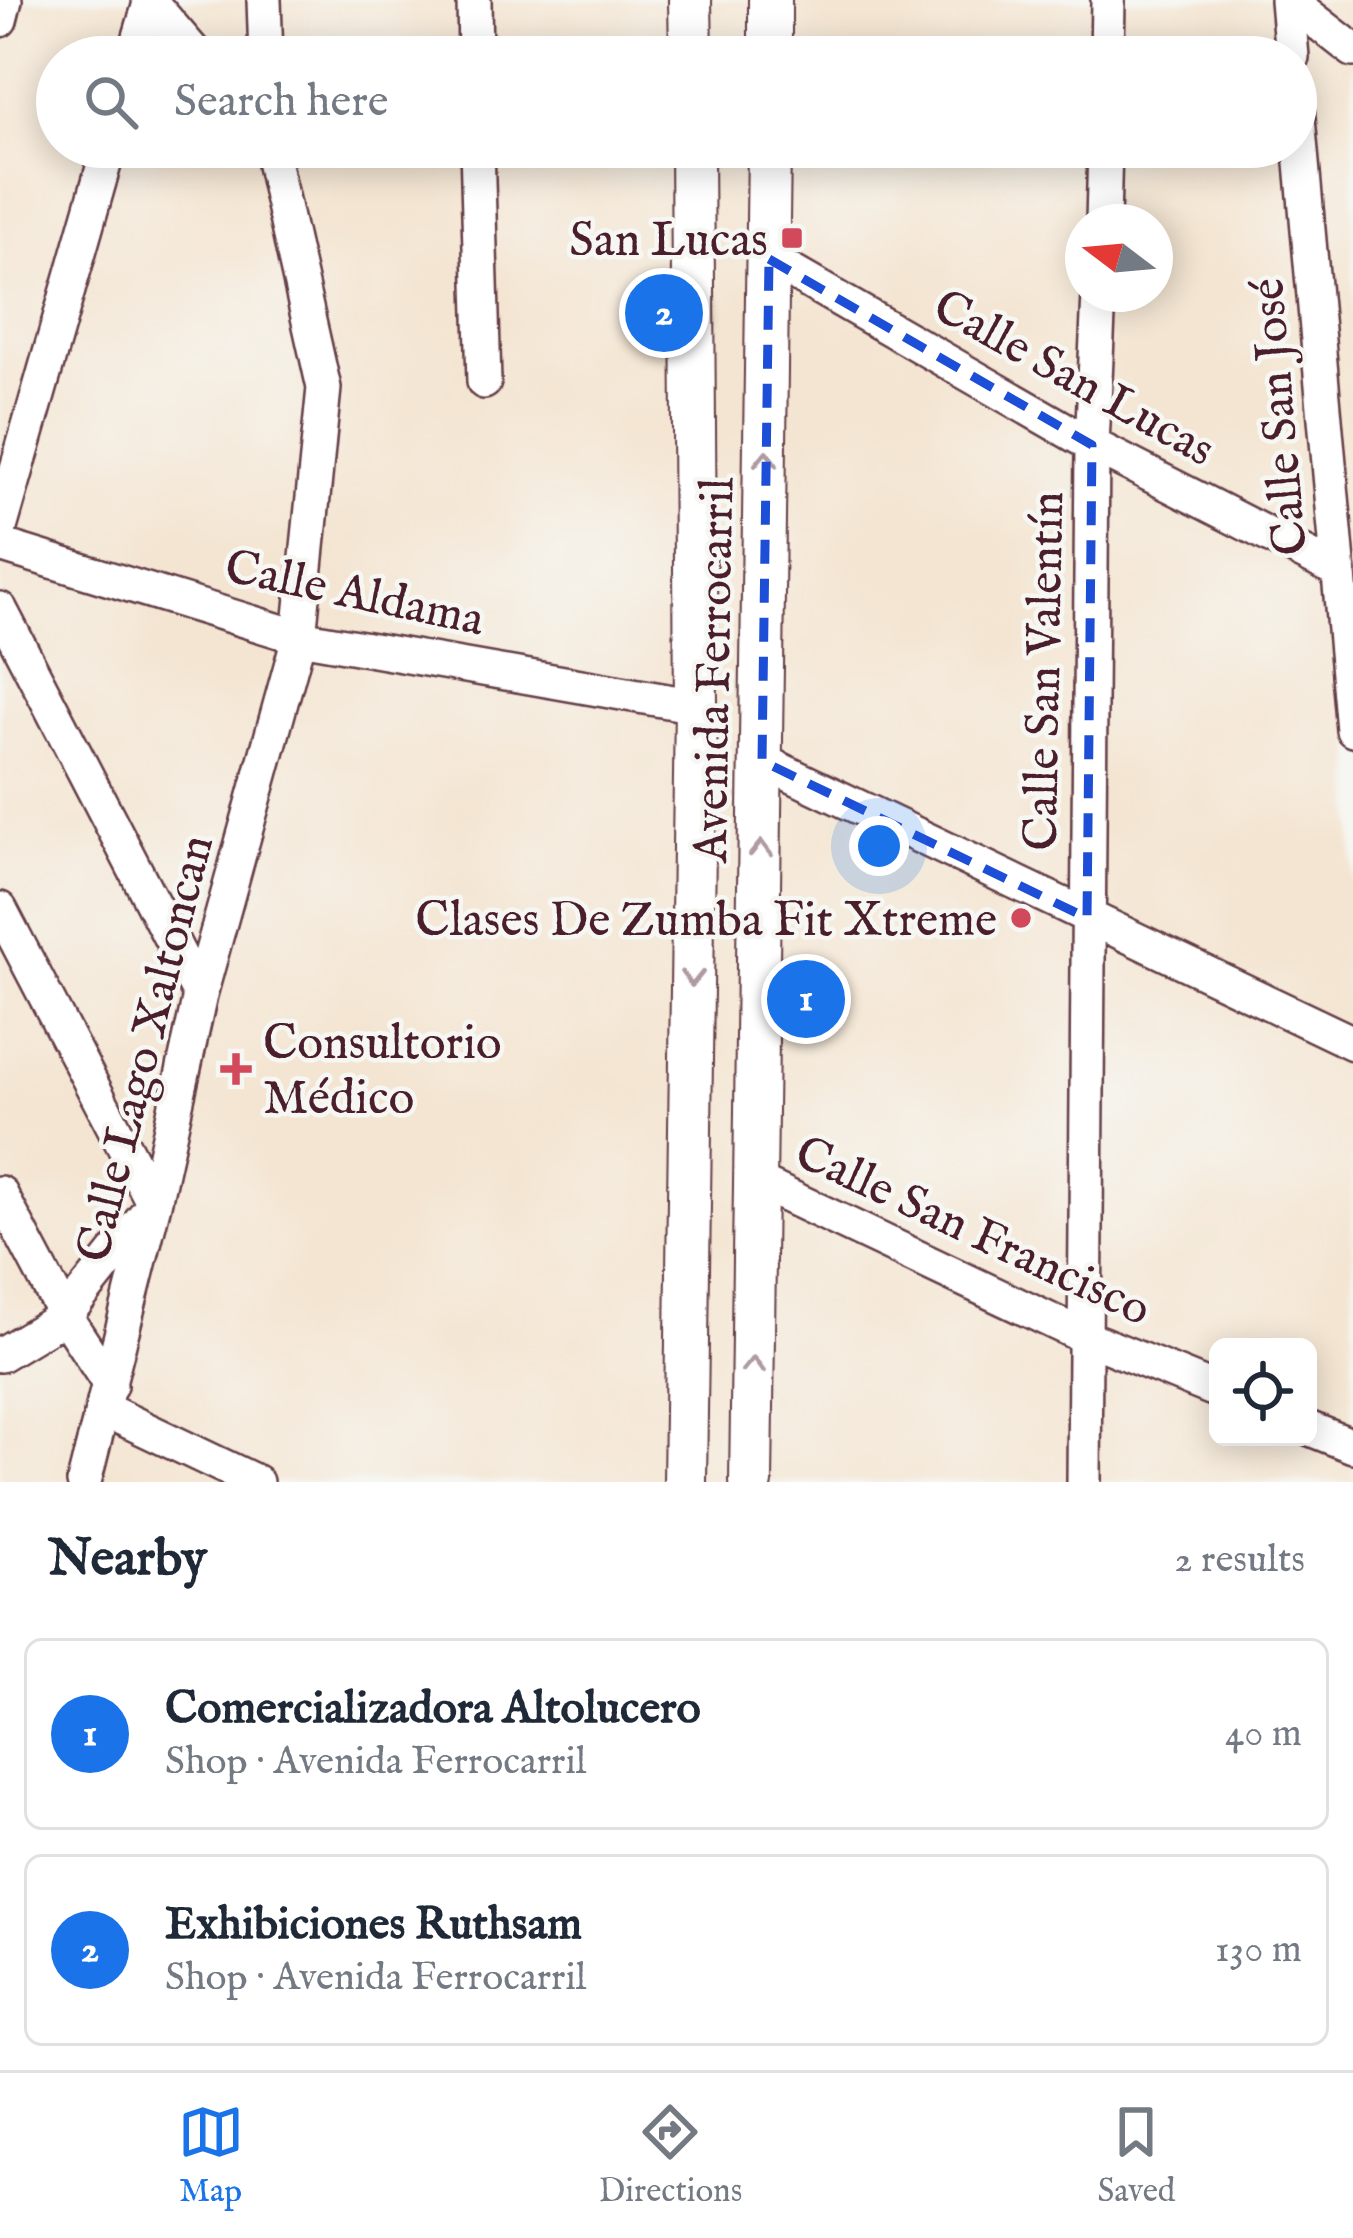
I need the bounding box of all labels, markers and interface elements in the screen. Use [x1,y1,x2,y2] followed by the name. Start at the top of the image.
[36,36,1317,168] search box
[78,69,144,135] icon: search
[174,74,388,131] text: Search here
[1065,204,1173,312] north arrow
[569,212,768,272] place label: San Lucas
[779,225,805,251] marker: San Lucas
[625,268,703,358] pin: 2
[1239,276,1323,558] street label: Calle San José
[922,278,1224,481] street label: Calle San Lucas
[753,449,779,468] one-way arrow
[683,476,749,864] street label: Avenida Ferrocarril
[1013,491,1079,851] street label: Calle San Valentín
[219,538,489,652] street label: Calle Aldama
[849,816,909,876] your location
[65,829,229,1269] street label: Calle Lago Xaltoncan
[747,839,773,858] one-way arrow
[415,892,997,952] place label: Clases De Zumba Fit Xtreme
[1008,905,1034,931] marker: Clases De Zumba Fit Xtreme
[767,954,845,1044] pin: 1
[679,970,705,988] one-way arrow
[263,1015,502,1130] place label: Consultorio Médico
[220,1053,252,1085] marker: Consultorio Médico
[785,1124,1160,1341] street label: Calle San Francisco
[1209,1338,1317,1446] map controls
[1209,1338,1317,1446] button: locate
[740,1355,766,1373] one-way arrow
[48,1528,207,1593] text: Nearby
[1174,1536,1305,1585] text: 2 results
[165,1681,701,1738] text: Comercializadora Altolucero
[83,1710,97,1759] text: 1
[1225,1710,1302,1759] text: 40 m
[165,1738,587,1787] text: Shop · Avenida Ferrocarril
[165,1897,582,1954] text: Exhibiciones Ruthsam
[81,1926,99,1975] text: 2
[1215,1926,1302,1975] text: 130 m
[165,1954,587,2003] text: Shop · Avenida Ferrocarril
[178,2099,244,2213] tab: Map
[599,2099,742,2213] tab: Directions
[1097,2099,1175,2213] tab: Saved

